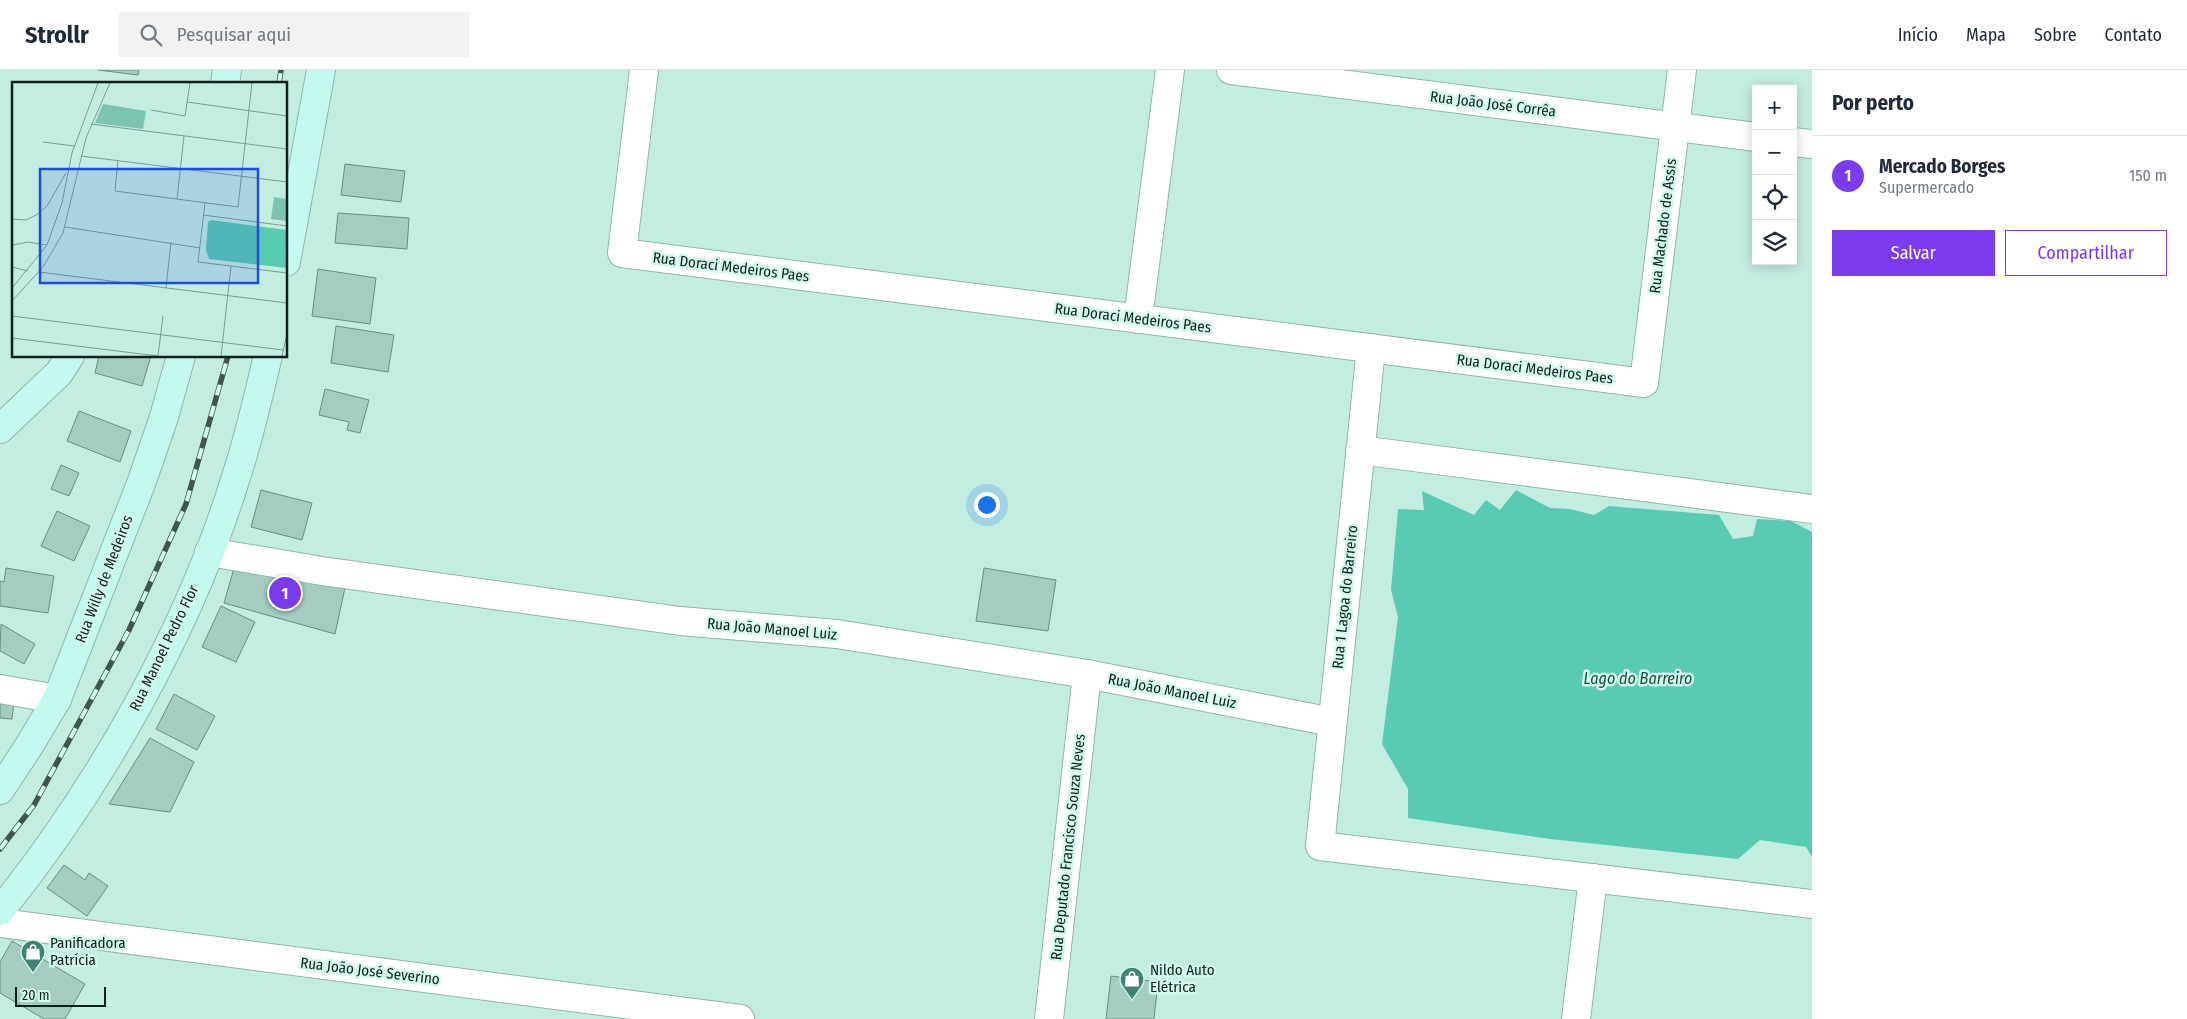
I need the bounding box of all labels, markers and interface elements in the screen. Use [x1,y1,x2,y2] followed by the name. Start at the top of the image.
[119,12,469,57] search box
[25,21,89,49] text: Strollr
[137,21,165,49] icon: search
[177,23,291,46] text: Pesquisar aqui
[1898,24,1938,46] text: Início
[1966,24,2006,46] text: Mapa
[2034,24,2077,46] text: Sobre
[2105,24,2162,46] text: Contato
[12,82,288,358] inset map
[1752,85,1797,265] map controls
[1752,85,1797,130] button: +
[1429,87,1557,121] street label: Rua João José Corrêa
[1832,90,1914,116] text: Por perto
[1752,130,1797,175] button: −
[1879,155,2005,178] text: Mercado Borges
[1646,158,1680,294] street label: Rua Machado de Assis
[1845,166,1851,185] text: 1
[2129,166,2167,185] text: 150 m
[1752,175,1797,220] button: locate
[1879,178,1974,197] text: Supermercado
[1752,220,1797,265] button: layers
[1832,230,1995,276] button: Salvar
[2005,230,2167,276] button: Compartilhar
[652,248,810,286] street label: Rua Doraci Medeiros Paes
[1054,299,1212,337] street label: Rua Doraci Medeiros Paes
[1456,350,1614,388] street label: Rua Doraci Medeiros Paes
[974,492,1000,518] your location
[71,513,137,645] street label: Rua Willy de Medeiros
[1329,524,1362,670] street label: Rua 1 Lagoa do Barreiro
[269,574,301,612] pin: 1
[126,581,203,714] street label: Rua Manoel Pedro Flor
[706,614,838,644] street label: Rua João Manoel Luiz
[1584,669,1692,688] water label: Lago do Barreiro
[1106,670,1238,712] street label: Rua João Manoel Luiz
[1047,733,1089,961] street label: Rua Deputado Francisco Souza Neves
[50,934,126,969] place label: Panificadora Patrícia
[20,939,46,973] shop icon: Panificadora Patrícia
[299,954,441,989] street label: Rua João José Severino
[1150,961,1215,996] place label: Nildo Auto Elétrica
[1119,966,1145,1000] shop icon: Nildo Auto Elétrica
[15,984,106,1007] scale bar
[22,987,50,1004] text: 20 m

